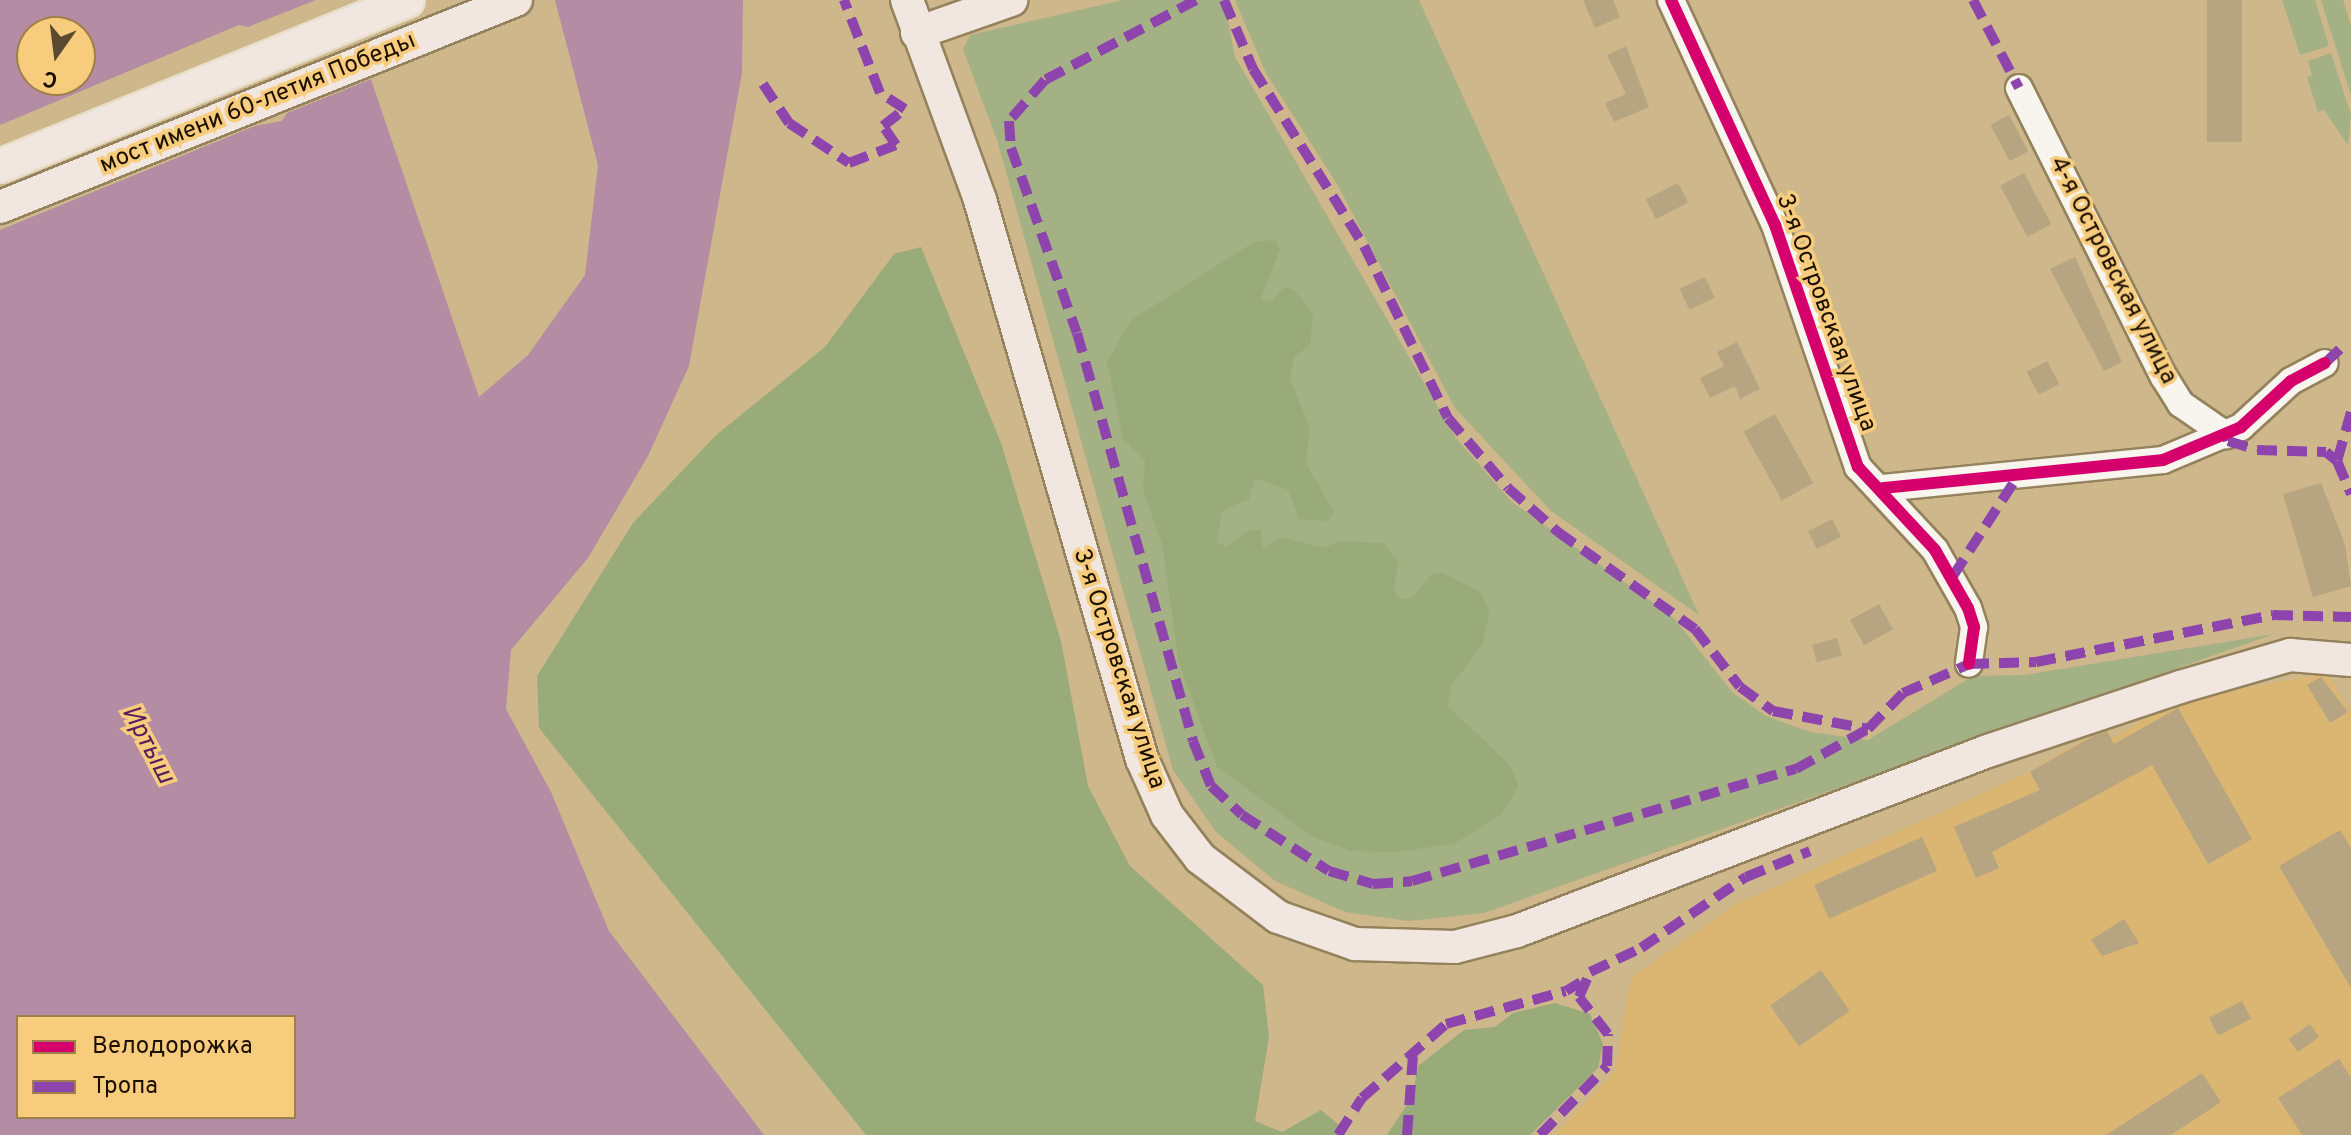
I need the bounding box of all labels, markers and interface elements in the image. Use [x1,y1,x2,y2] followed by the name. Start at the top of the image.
[16,16,96,96] north arrow
[96,27,420,181] street label: мост имени 60-летия Победы
[40,63,61,93] text: С
[2042,153,2182,389] street label: 4-я Островская улица
[1769,190,1881,436] street label: 3-я Островская улица
[1066,545,1170,793] street label: 3-я Островская улица
[113,701,181,789] water label: Иртыш
[16,1015,296,1119] legend
[92,1032,253,1062] text: Велодорожка
[92,1072,158,1102] text: Тропа

